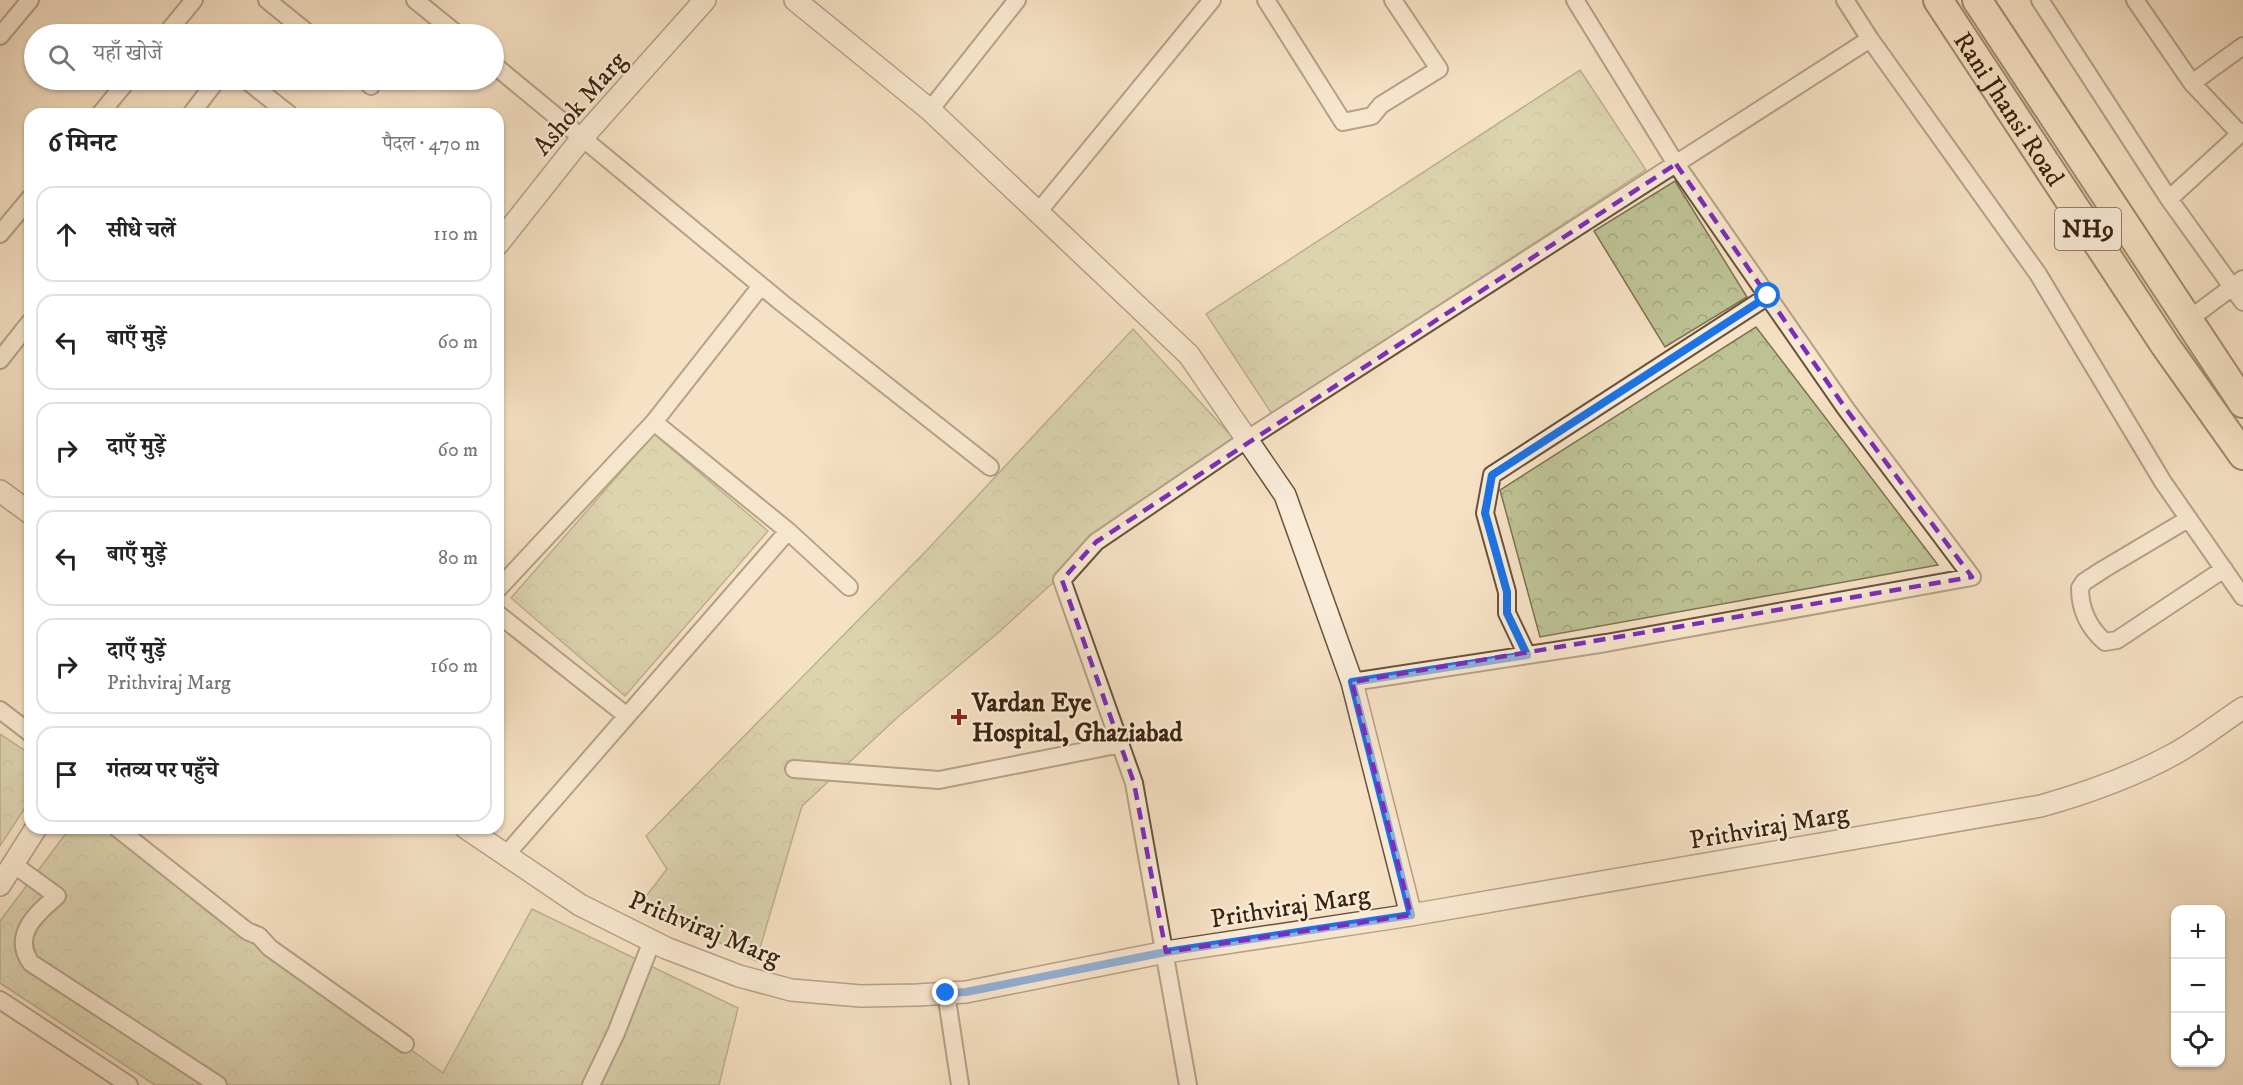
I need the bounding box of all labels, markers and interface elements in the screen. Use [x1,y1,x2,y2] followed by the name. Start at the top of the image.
[24,24,504,90] search box
[1946,26,2071,193] street label: Rani Jhansi Road
[93,40,162,67] text: यहाँ खोजें
[45,41,78,74] icon: search
[526,45,634,163] street label: Ashok Marg
[48,127,116,160] text: 6 मिनट
[382,132,480,157] text: पैदल · 470 m
[2055,208,2121,250] road number: NH9
[107,217,176,244] text: सीधे चलें
[50,218,83,251] icon: ahead
[433,222,478,247] text: 110 m
[1754,282,1780,308] route start
[107,325,166,352] text: बाएँ मुड़ें
[50,326,83,359] icon: left
[438,330,478,355] text: 60 m
[107,433,166,460] text: दाएँ मुड़ें
[50,434,83,467] icon: right
[438,438,478,463] text: 60 m
[107,541,166,568] text: बाएँ मुड़ें
[50,542,83,575] icon: left
[438,546,478,571] text: 80 m
[107,637,166,664] text: दाएँ मुड़ें
[50,650,83,683] icon: right
[430,654,478,679] text: 160 m
[107,671,231,696] text: Prithviraj Marg
[971,687,1183,750] place label: Vardan Eye Hospital, Ghaziabad
[950,708,968,726] marker: Vardan Eye Hospital, Ghaziabad
[107,757,218,784] text: गंतव्य पर पहुँचे
[50,758,83,791] icon: arrive
[1687,797,1852,858] street label: Prithviraj Marg
[1208,879,1373,936] street label: Prithviraj Marg
[624,884,786,975] street label: Prithviraj Marg
[2171,905,2225,1067] map controls
[2171,905,2225,959] button: +
[2171,959,2225,1013] button: −
[932,979,958,1005] route end
[2171,1013,2225,1067] button: locate

